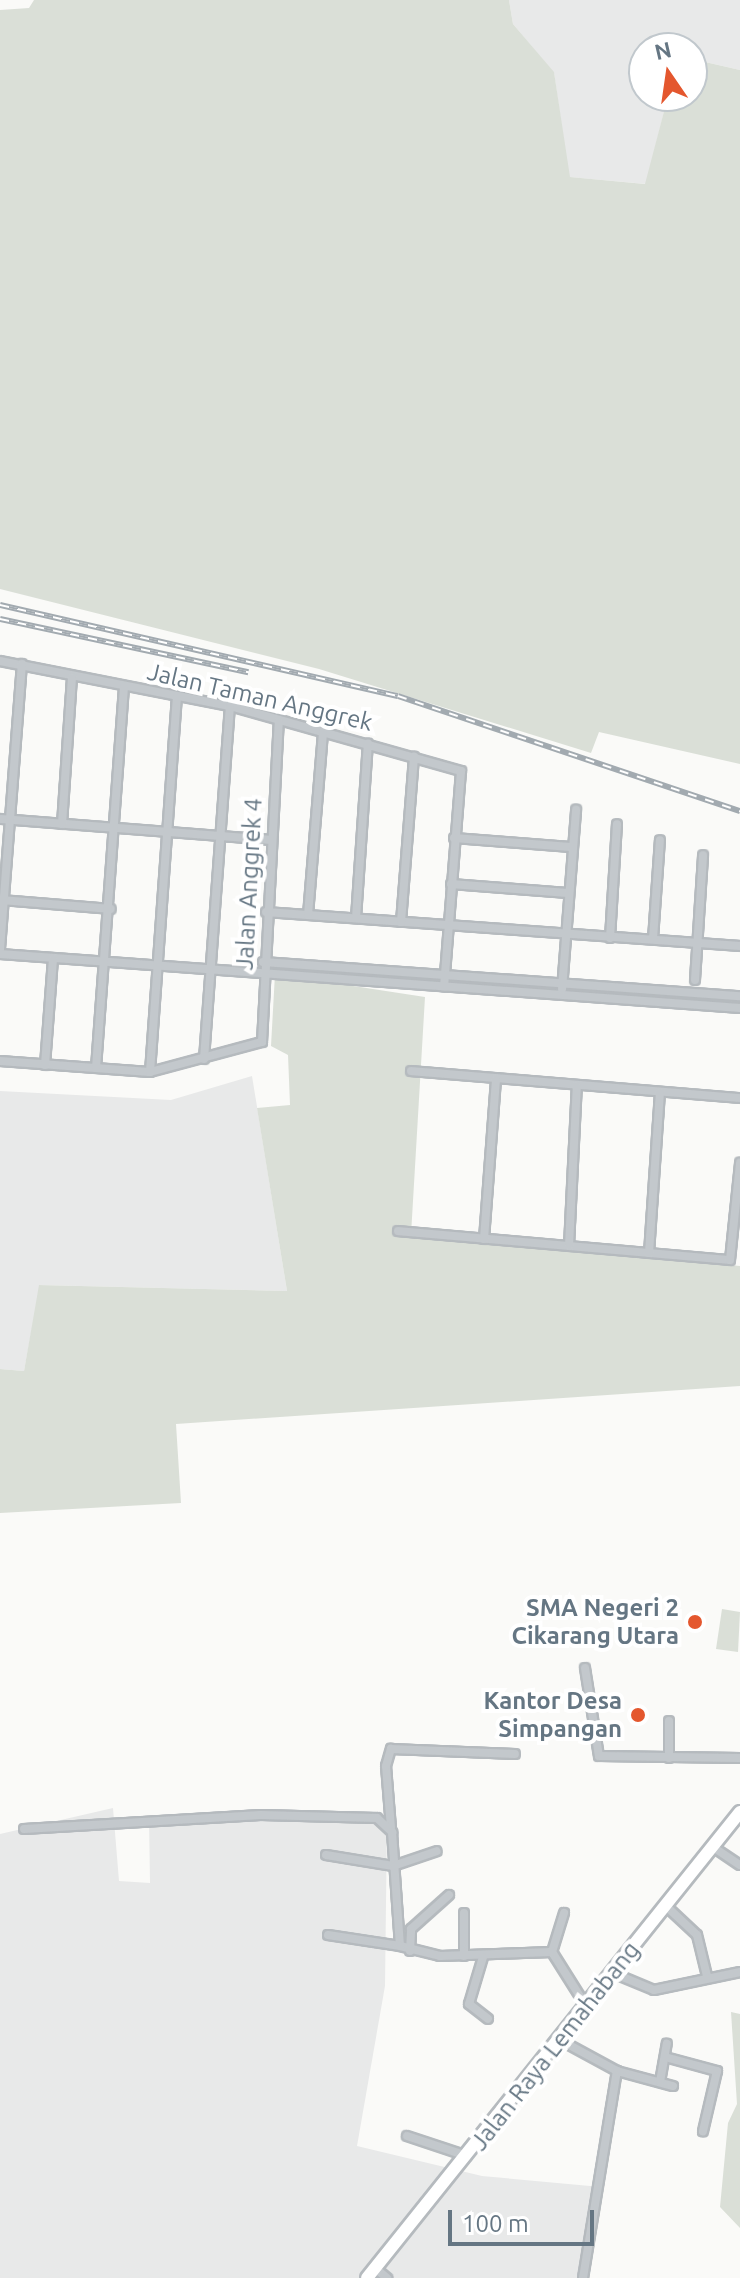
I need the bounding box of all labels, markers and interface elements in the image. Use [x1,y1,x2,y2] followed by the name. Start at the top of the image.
[628,32,708,112] north arrow
[652,36,674,64] text: N
[145,657,375,737] street label: Jalan Taman Anggrek
[230,797,268,971] street label: Jalan Anggrek 4
[512,1594,679,1650] place label: SMA Negeri 2 Cikarang Utara
[686,1613,704,1631] marker: SMA Negeri 2 Cikarang Utara
[484,1687,622,1743] place label: Kantor Desa Simpangan
[629,1706,647,1724] marker: Kantor Desa Simpangan
[465,1936,645,2156] street label: Jalan Raya Lemahabang
[452,2194,598,2244] scale bar
[462,2210,529,2237] text: 100 m

